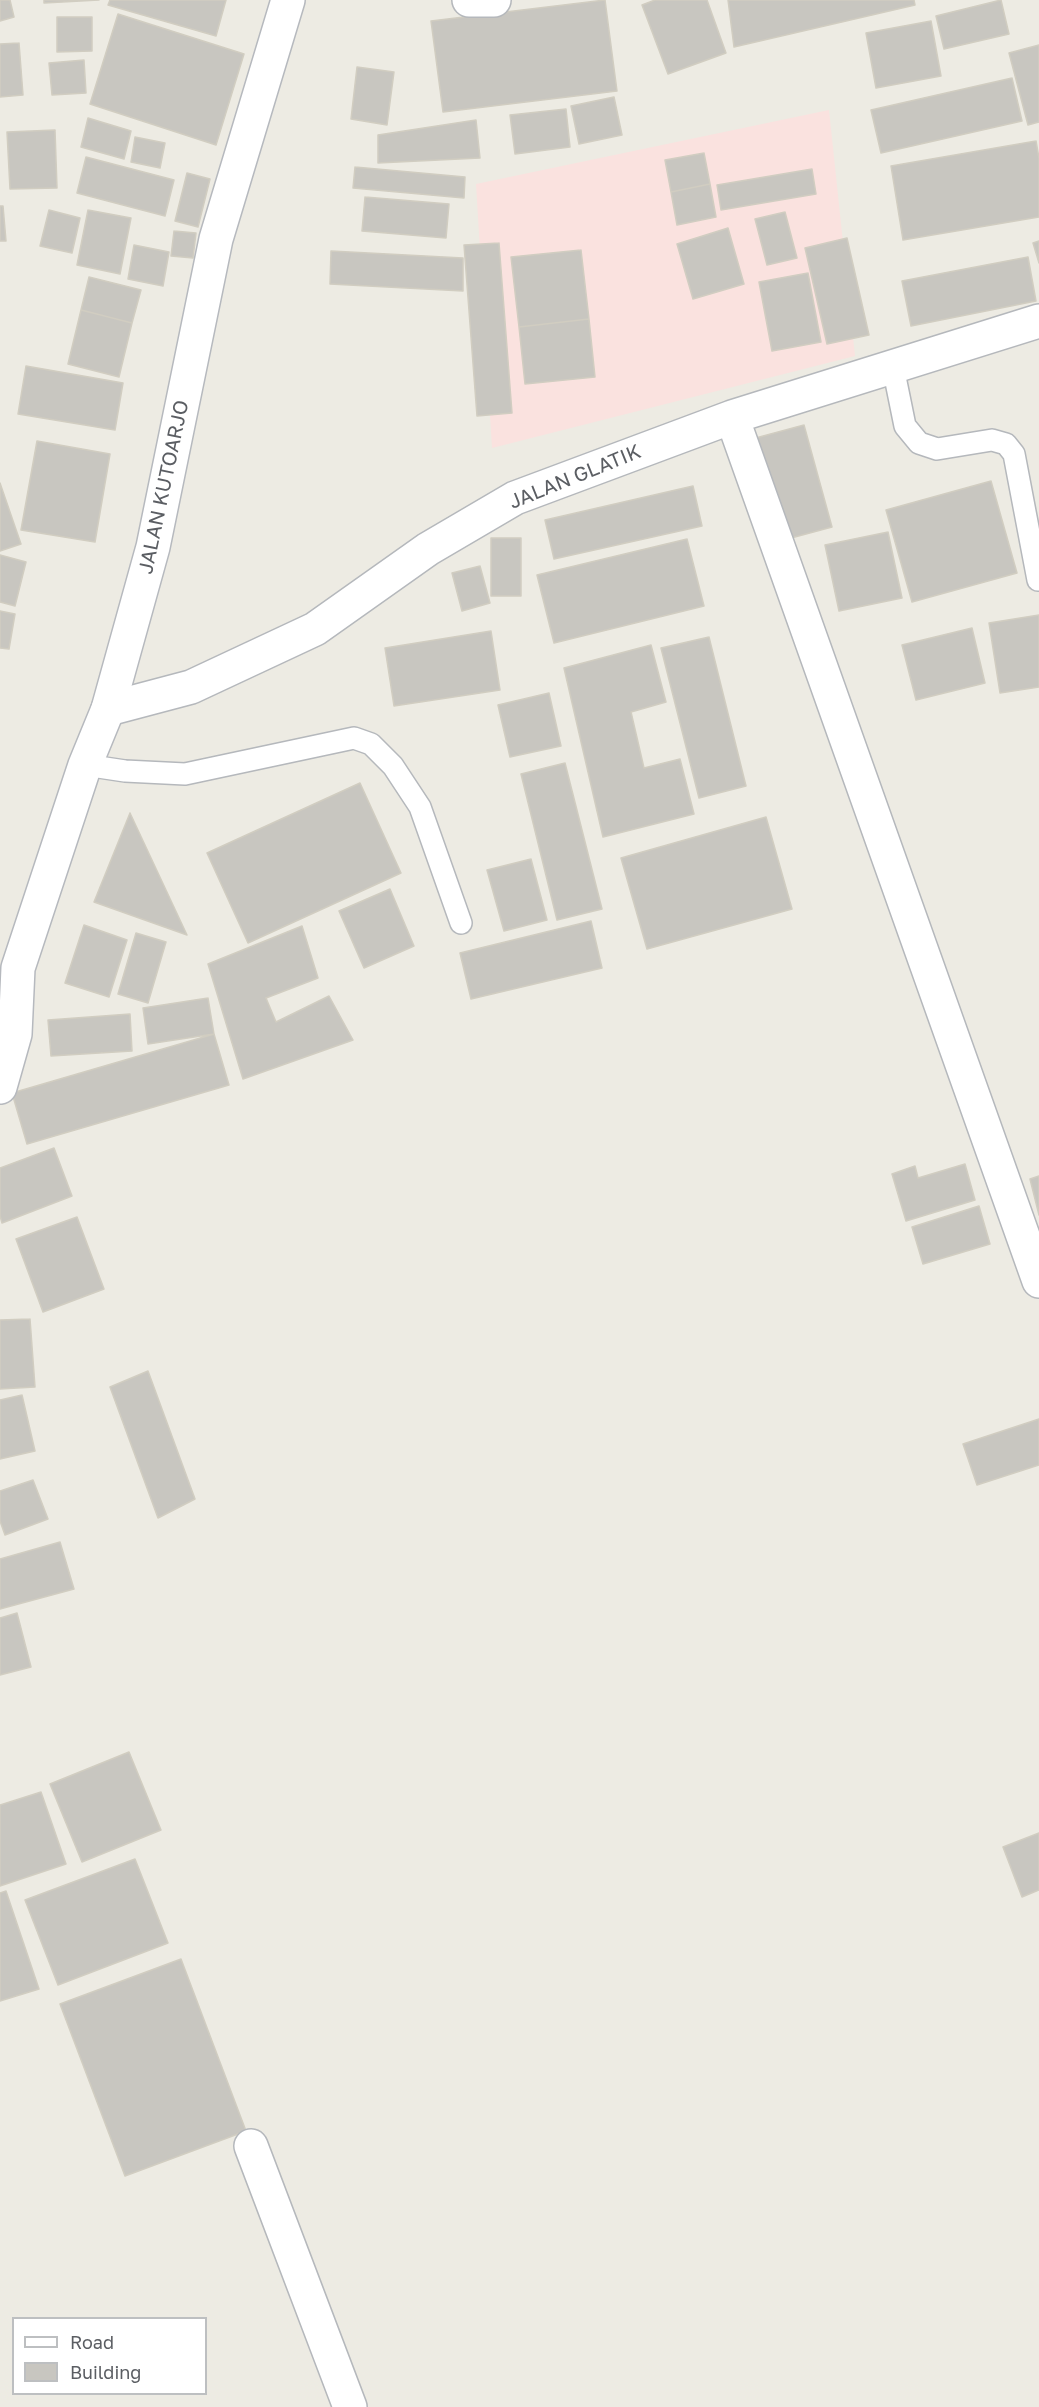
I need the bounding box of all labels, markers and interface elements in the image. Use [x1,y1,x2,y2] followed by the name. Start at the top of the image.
[134,398,194,576] street label: JALAN KUTOARJO
[506,440,644,514] street label: JALAN GLATIK
[12,2317,207,2395] legend
[70,2331,114,2353] text: Road
[70,2361,141,2383] text: Building

